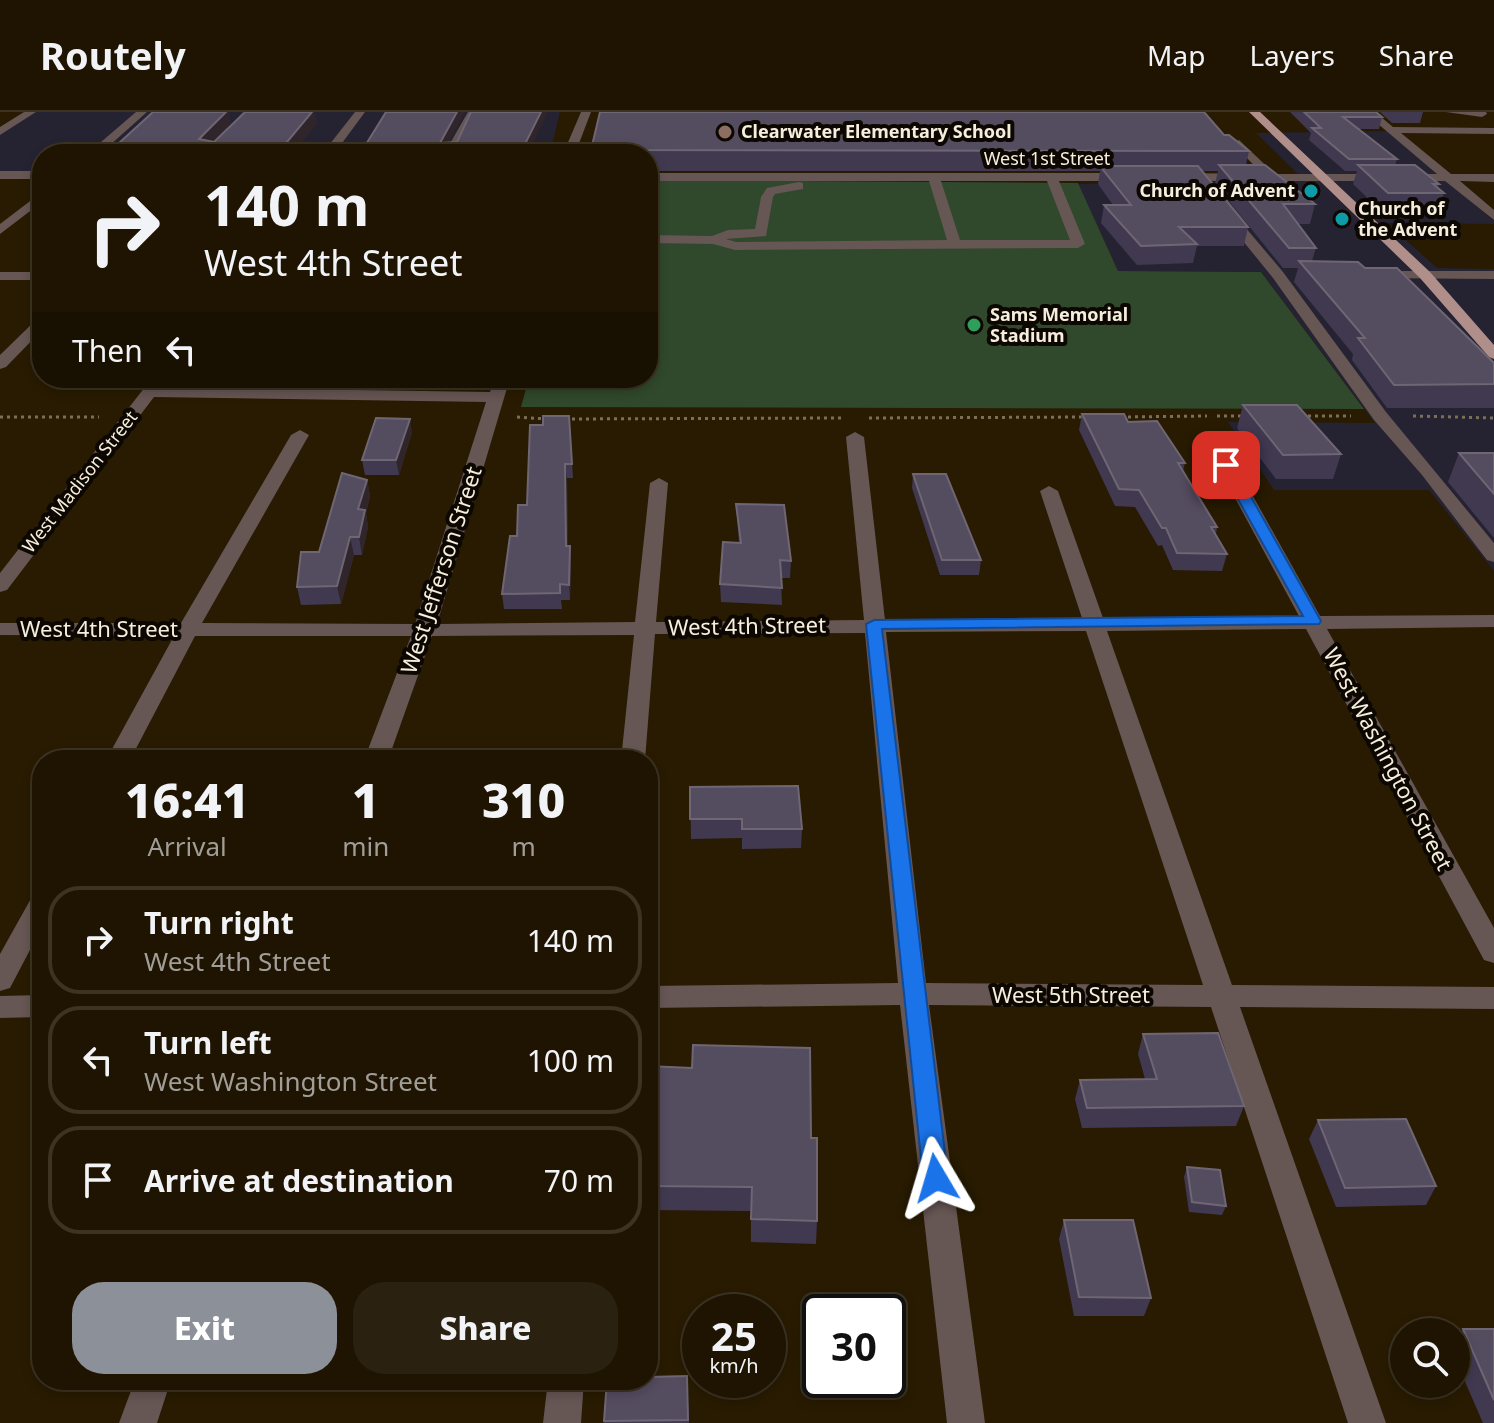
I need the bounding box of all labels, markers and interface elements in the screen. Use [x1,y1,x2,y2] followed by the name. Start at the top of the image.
[40,29,186,81] text: Routely
[1147,36,1205,74] text: Map
[1249,36,1335,74] text: Layers
[1379,36,1454,74] text: Share
[741,119,1012,143] place label: Clearwater Elementary School
[716,123,734,141] marker: Clearwater Elementary School
[984,146,1111,170] street label: West 1st Street
[204,166,369,242] text: 140 m
[72,176,176,280] icon: right
[1139,178,1295,202] place label: Church of Advent
[1302,182,1320,200] marker: Church of Advent
[1358,196,1457,241] place label: Church of the Advent
[1333,210,1351,228] marker: Church of the Advent
[204,238,462,287] text: West 4th Street
[990,302,1128,347] place label: Sams Memorial Stadium
[965,316,983,334] marker: Sams Memorial Stadium
[159,328,203,372] icon: left
[72,330,143,371] text: Then
[16,405,143,557] street label: West Madison Street
[1192,431,1260,499] pin
[1204,443,1248,487] icon: arrive
[392,462,488,677] street label: West Jefferson Street
[668,609,826,641] street label: West 4th Street
[20,613,178,643] street label: West 4th Street
[1317,642,1460,875] street label: West Washington Street
[125,767,249,832] text: 16:41
[352,767,380,832] text: 1
[482,767,565,832] text: 310
[147,828,227,864] text: Arrival
[342,828,389,864] text: min
[511,828,536,864] text: m
[144,902,294,943] text: Turn right
[76,918,120,962] icon: right
[527,920,614,961] text: 140 m
[144,943,331,979] text: West 4th Street
[992,979,1150,1009] street label: West 5th Street
[144,1022,272,1063] text: Turn left
[76,1038,120,1082] icon: left
[527,1040,614,1081] text: 100 m
[144,1063,437,1099] text: West Washington Street
[894,1136,978,1220] position arrow
[76,1158,120,1202] icon: arrive
[144,1160,454,1201] text: Arrive at destination
[544,1160,614,1201] text: 70 m
[72,1282,337,1374] button: Exit
[353,1282,618,1374] button: Share
[802,1294,906,1398] speed limit sign: 30
[711,1308,757,1363] text: 25
[1390,1318,1470,1398] map controls
[1390,1318,1470,1398] button: search
[709,1352,759,1379] text: km/h

